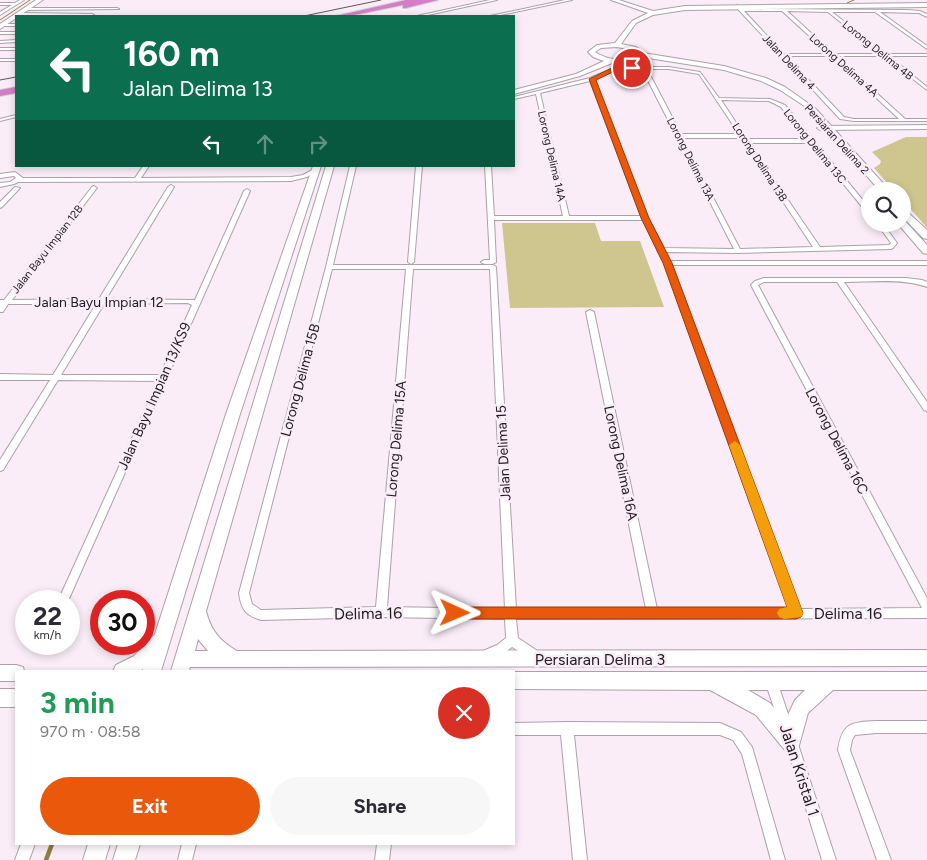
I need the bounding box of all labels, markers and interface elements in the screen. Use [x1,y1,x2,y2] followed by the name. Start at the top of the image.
[840,18,916,83] street label: Lorong Delima 4B
[807,31,881,100] street label: Lorong Delima 4A
[760,32,818,93] street label: Jalan Delima 4
[123,33,220,75] text: 160 m
[40,35,105,100] icon: left
[611,47,653,89] pin
[618,54,646,82] icon: arrive
[123,75,273,102] text: Jalan Delima 13
[802,102,872,177] street label: Persiaran Delima 2
[781,106,849,186] street label: Lorong Delima 13C
[535,110,568,203] street label: Lorong Delima 14A
[664,115,717,204] street label: Lorong Delima 13A
[729,121,790,204] street label: Lorong Delima 13B
[198,130,226,158] icon: left
[251,130,279,158] icon: ahead
[304,130,332,158] icon: right
[861,182,911,232] map controls
[861,182,911,232] button: search
[9,202,86,296] street label: Jalan Bayu Impian 12B
[34,294,164,311] street label: Jalan Bayu Impian 12
[114,320,195,473] street label: Jalan Bayu Impian 13/KS9
[277,322,324,438] street label: Lorong Delima 15B
[383,379,410,498] street label: Lorong Delima 15A
[801,385,872,497] street label: Lorong Delima 16C
[600,404,641,523] street label: Lorong Delima 16A
[493,405,514,501] street label: Jalan Delima 15
[428,586,480,638] position arrow
[90,590,155,655] speed limit sign: 30
[33,601,62,631] text: 22
[334,603,402,624] street label: Delima 16
[814,604,882,623] street label: Delima 16
[34,628,61,642] text: km/h
[535,650,665,669] street label: Persiaran Delima 3
[40,684,115,721] text: 3 min
[438,687,490,739] button: close
[40,722,141,741] text: 970 m · 08:58
[776,722,823,819] street label: Jalan Kristal 1
[40,777,260,835] button: Exit
[270,777,490,835] button: Share

